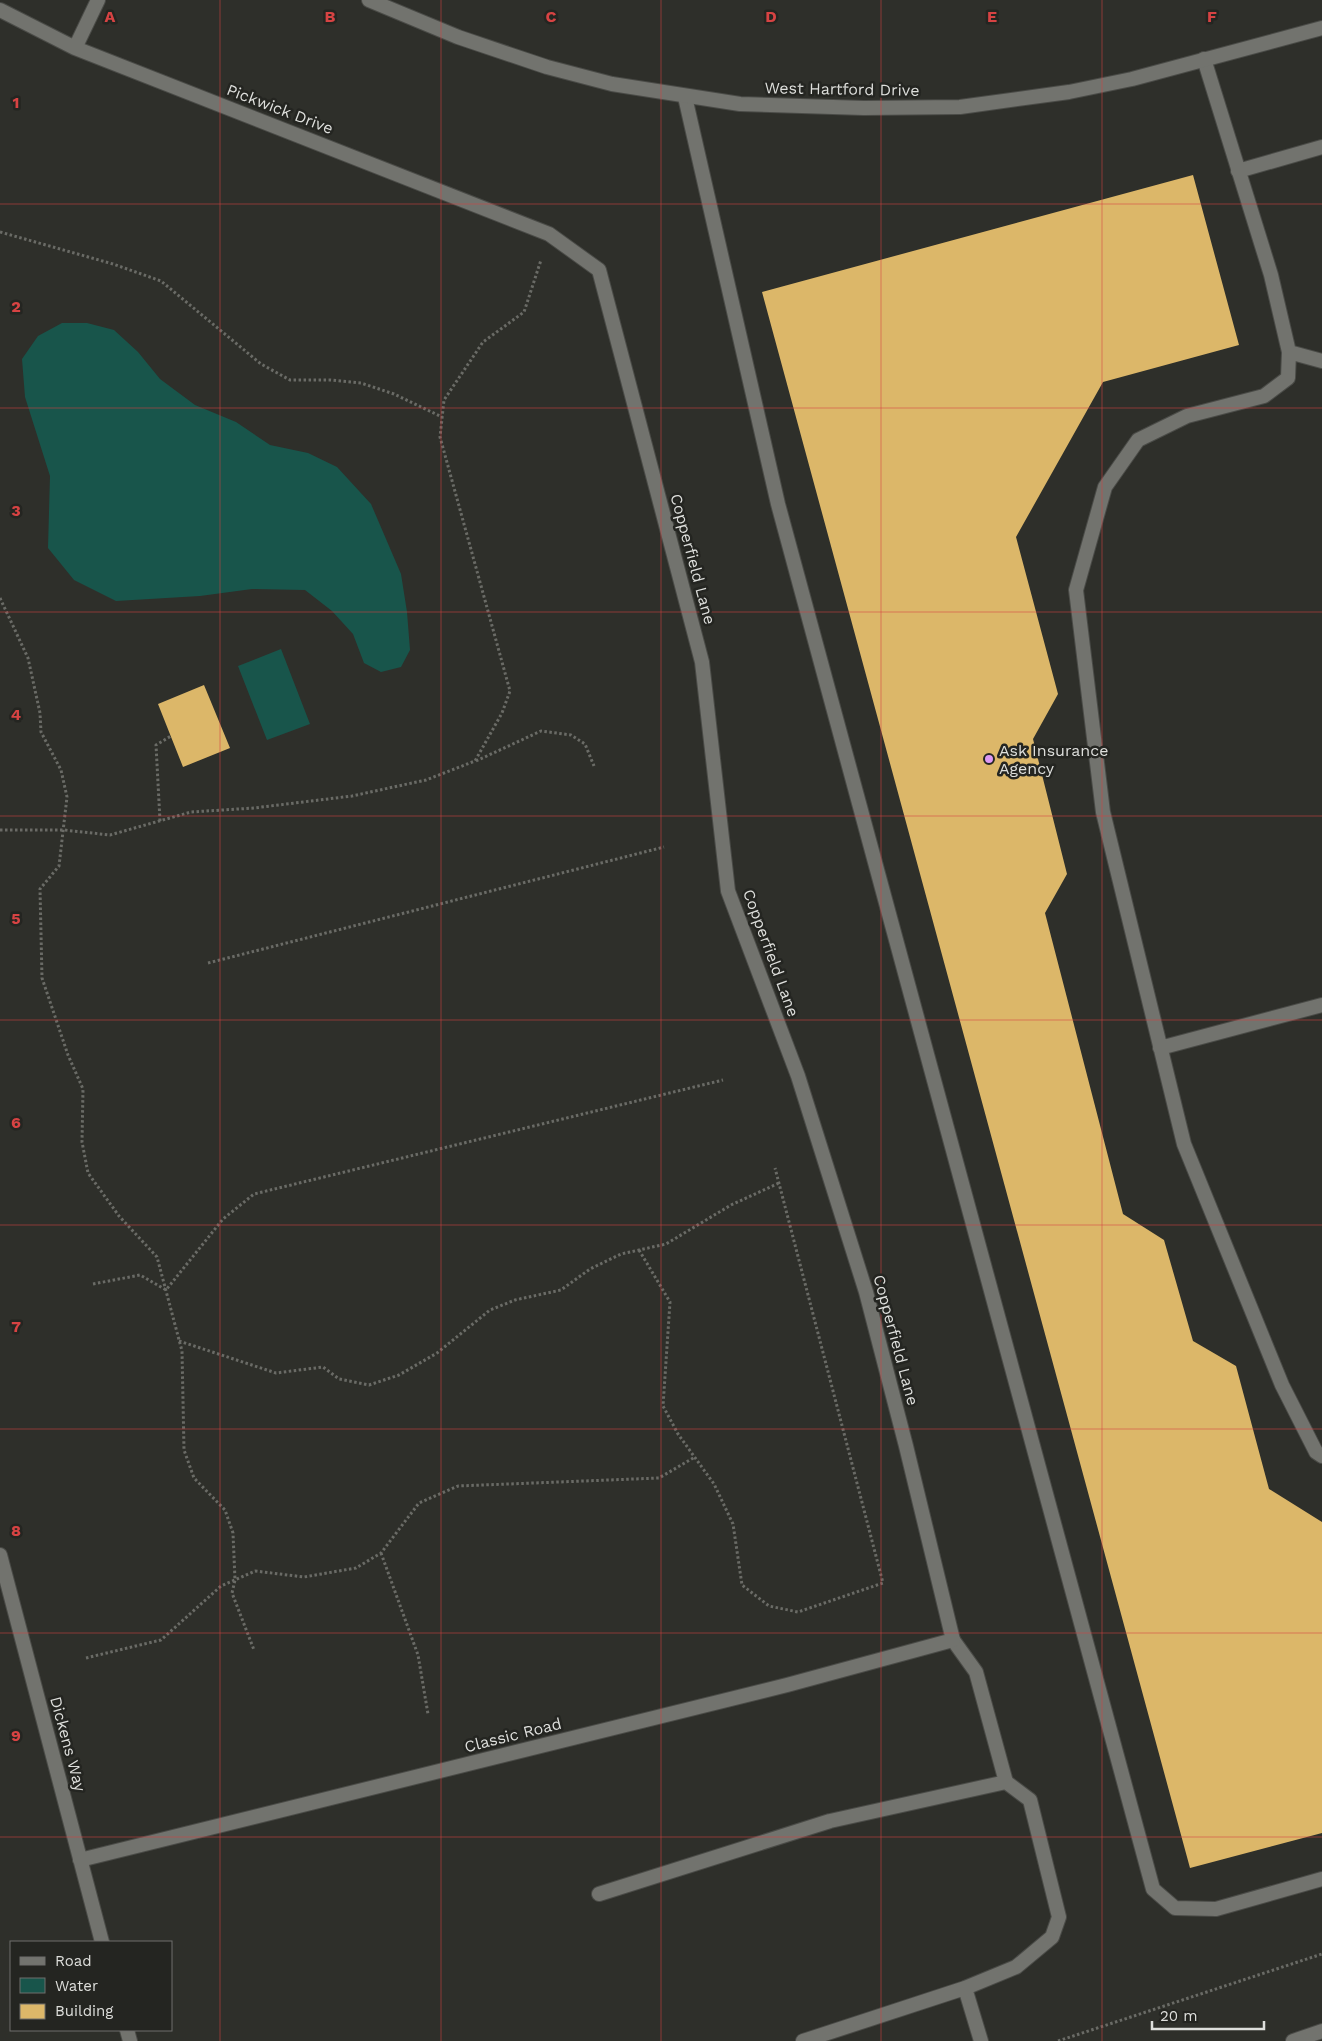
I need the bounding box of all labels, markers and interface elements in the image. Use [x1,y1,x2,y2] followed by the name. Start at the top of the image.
[105,7,116,26] text: A
[325,7,336,26] text: B
[546,7,557,26] text: C
[765,7,777,26] text: D
[987,7,997,26] text: E
[1207,7,1217,26] text: F
[764,78,920,100] street label: West Hartford Drive
[224,80,336,138] street label: Pickwick Drive
[13,93,19,112] text: 1
[11,297,21,316] text: 2
[666,492,720,626] street label: Copperfield Lane
[11,501,21,520] text: 3
[11,705,21,724] text: 4
[999,741,1108,778] place label: Ask Insurance Agency
[983,753,995,765] marker: Ask Insurance Agency
[739,887,803,1019] street label: Copperfield Lane
[11,909,21,928] text: 5
[11,1113,21,1132] text: 6
[869,1273,923,1407] street label: Copperfield Lane
[11,1317,21,1336] text: 7
[11,1521,21,1540] text: 8
[46,1694,90,1794] street label: Dickens Way
[462,1714,564,1756] street label: Classic Road
[11,1726,21,1745] text: 9
[10,1941,172,2031] legend
[55,1952,92,1970] text: Road
[55,1977,98,1995] text: Water
[1152,1998,1264,2030] scale bar
[55,2002,113,2020] text: Building
[1160,2007,1198,2025] text: 20 m

